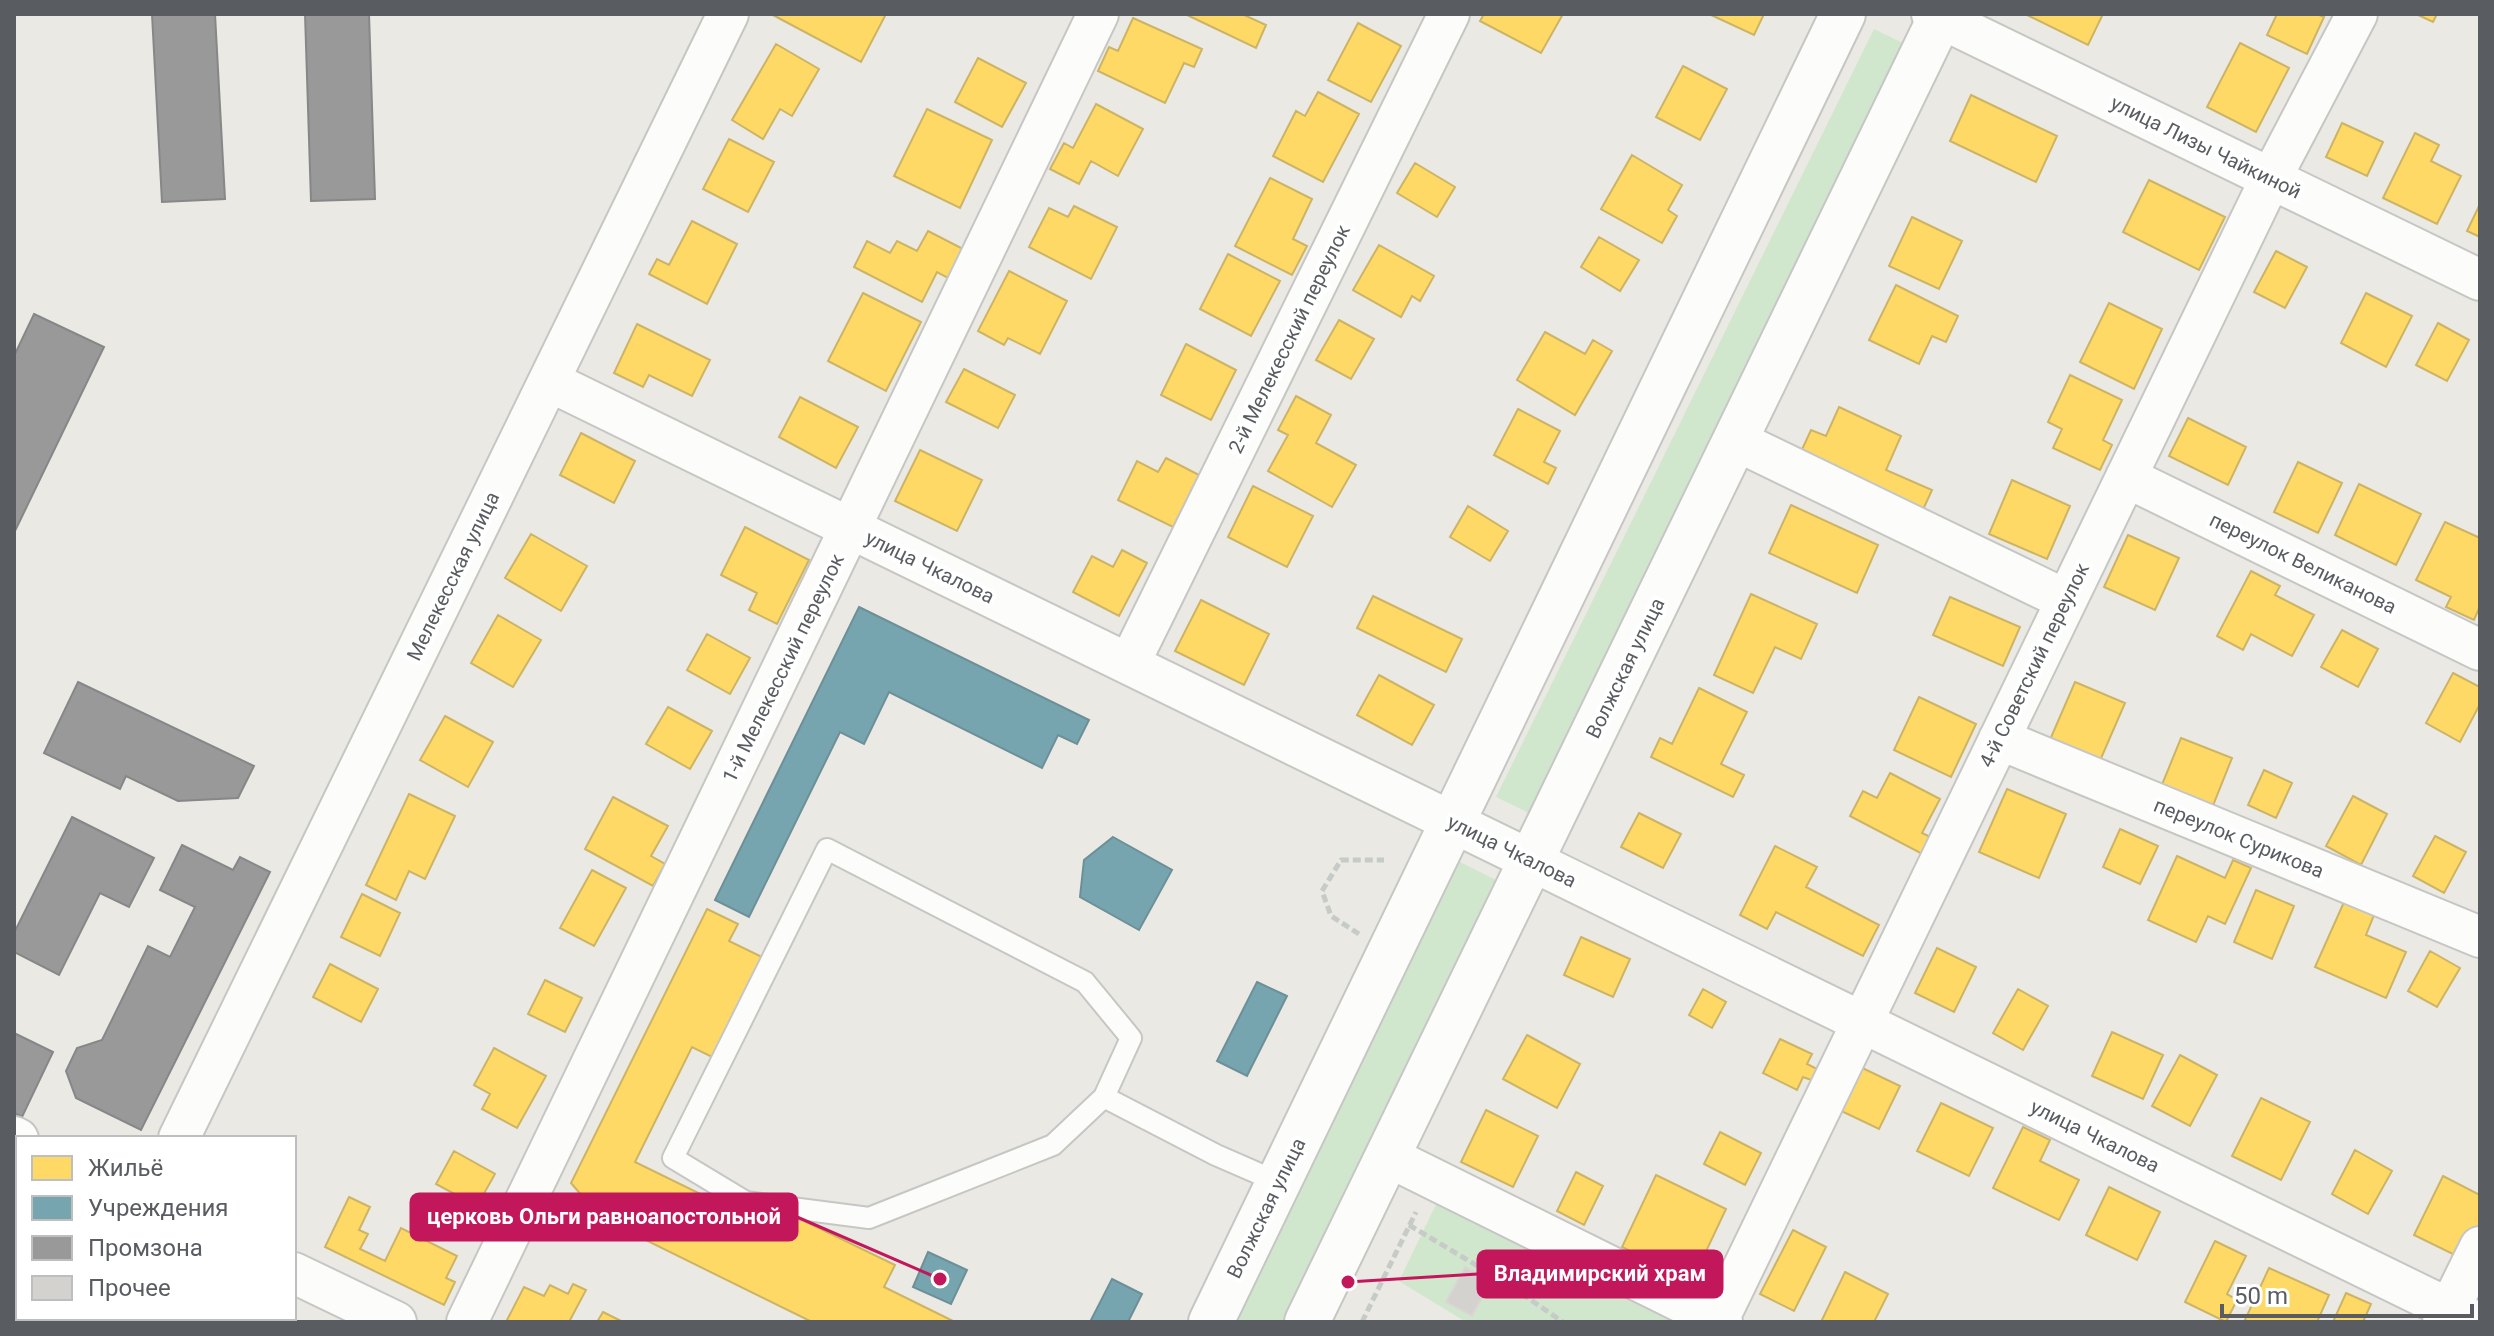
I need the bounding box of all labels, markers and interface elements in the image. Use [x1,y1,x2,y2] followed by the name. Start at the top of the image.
[2107,90,2305,204] street label: улица Лизы Чайкиной
[1223,221,1355,457] street label: 2-й Мелекесский переулок
[402,488,504,664] street label: Мелекесская улица
[2206,507,2400,619] street label: переулок Великанова
[862,525,998,609] street label: улица Чкалова
[717,550,849,786] street label: 1-й Мелекесский переулок
[1974,559,2094,771] street label: 4-й Советский переулок
[1581,594,1669,742] street label: Волжская улица
[2150,793,2328,883] street label: переулок Сурикова
[1444,809,1580,893] street label: улица Чкалова
[2027,1094,2163,1178] street label: улица Чкалова
[1222,1134,1310,1282] street label: Волжская улица
[16,1136,296,1320] legend
[88,1154,163,1182] text: Жильё
[88,1194,229,1222] text: Учреждения
[411,1194,797,1240] callout: церковь Ольги равноапостольной
[427,1204,781,1229] text: церковь Ольги равноапостольной
[88,1234,203,1262] text: Промзона
[1478,1251,1722,1297] callout: Владимирский храм
[1494,1261,1706,1286] text: Владимирский храм
[2222,1268,2472,1318] scale bar
[88,1274,171,1302] text: Прочее
[2234,1282,2288,1310] text: 50 m

